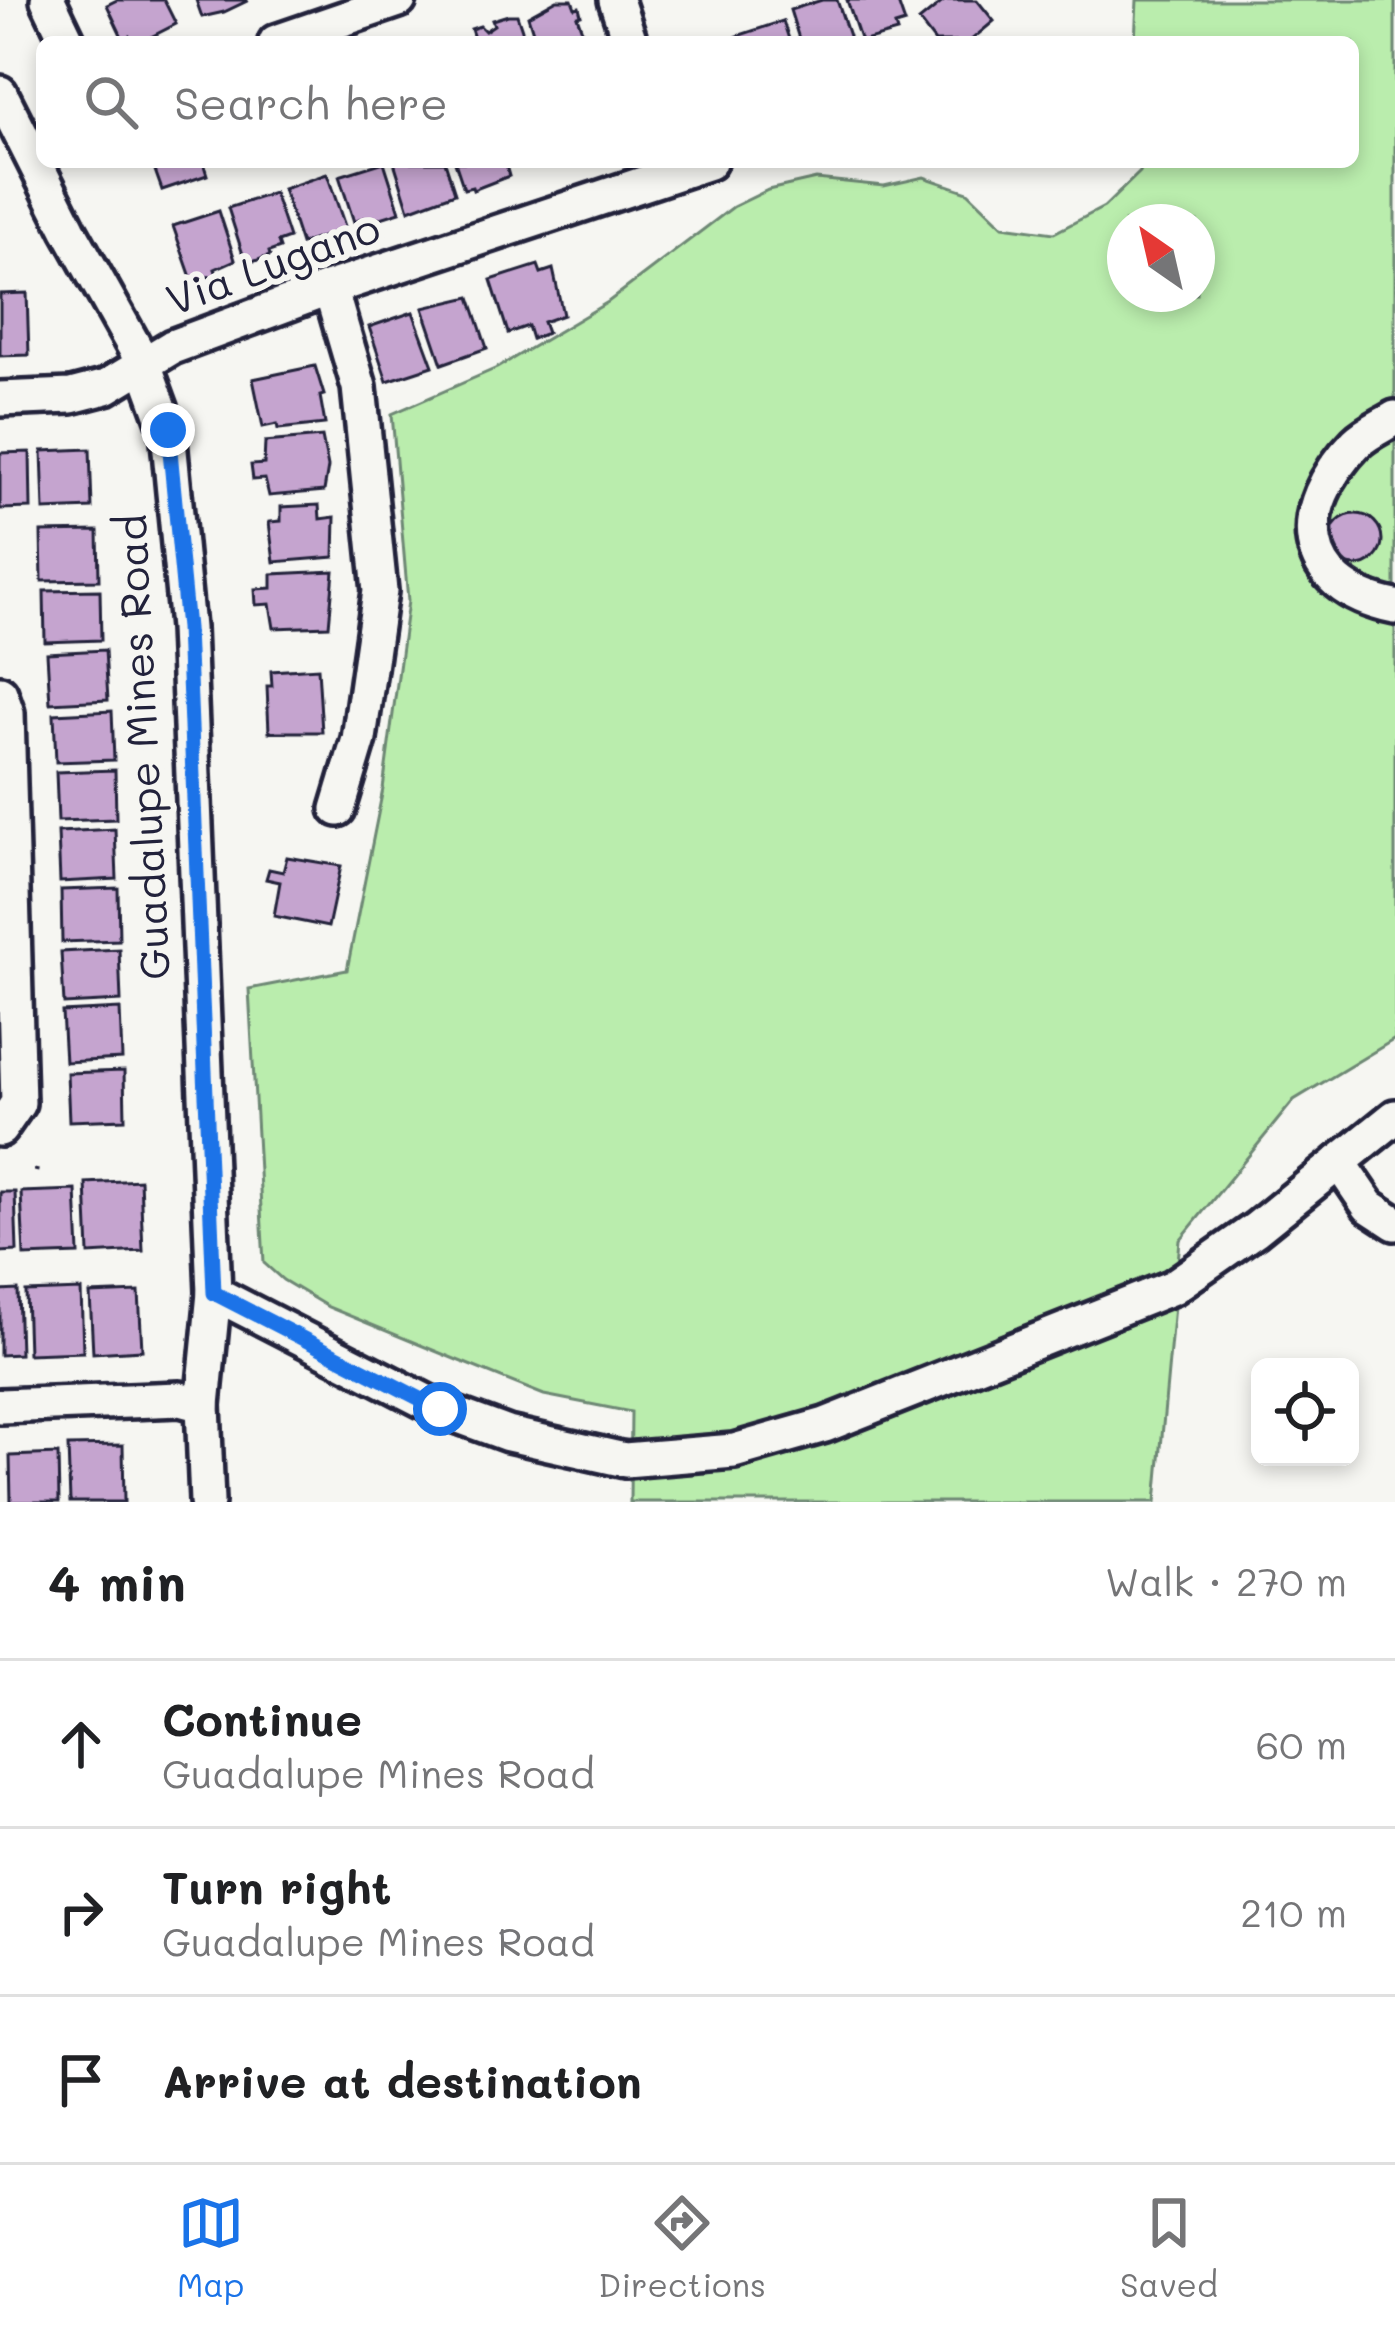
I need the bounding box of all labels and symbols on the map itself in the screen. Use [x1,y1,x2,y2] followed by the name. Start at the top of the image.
[158,199,387,327] street label: Via Lugano
[1107,204,1215,312] north arrow
[141,403,195,457] route end
[102,513,181,981] street label: Guadalupe Mines Road
[413,1382,467,1436] route start

